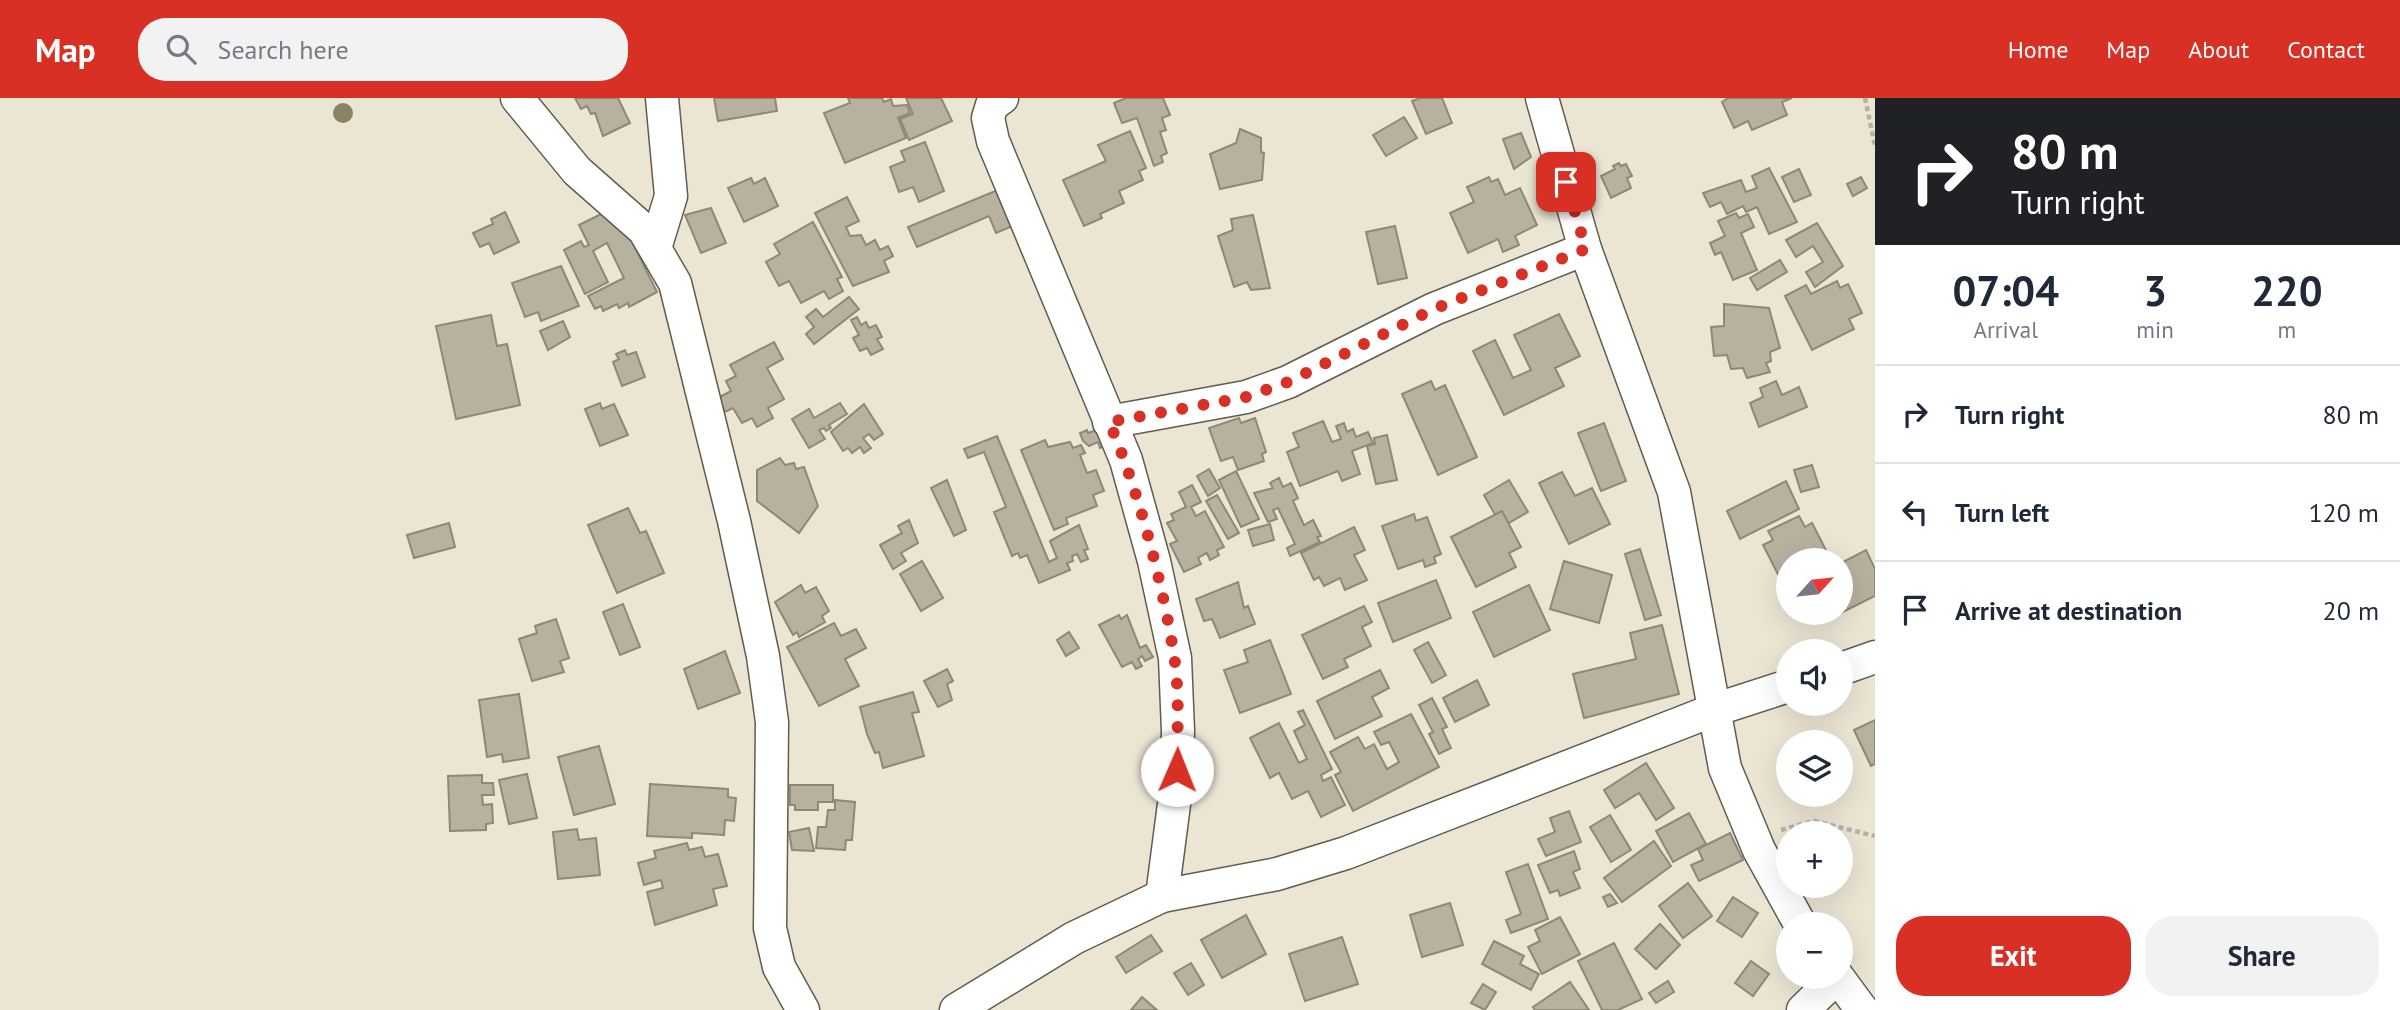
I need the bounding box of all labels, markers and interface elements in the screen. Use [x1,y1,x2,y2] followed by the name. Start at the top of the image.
[138,18,628,81] search box
[35,28,96,71] text: Map
[162,30,200,68] icon: search
[218,33,349,66] text: Search here
[2008,34,2068,65] text: Home
[2106,34,2150,65] text: Map
[2188,34,2249,65] text: About
[2287,34,2365,65] text: Contact
[2011,119,2118,183] text: 80 m
[1896,126,1987,217] icon: right
[1536,152,1596,212] pin
[1547,163,1585,201] icon: arrive
[2011,181,2145,223] text: Turn right
[1952,263,2059,318] text: 07:04
[2143,263,2167,318] text: 3
[2251,263,2323,318] text: 220
[1973,315,2038,344] text: Arrival
[2136,315,2174,344] text: min
[2278,315,2296,344] text: m
[1896,395,1934,433] icon: right
[1955,398,2064,431] text: Turn right
[2323,398,2379,431] text: 80 m
[1896,493,1934,531] icon: left
[1955,496,2049,529] text: Turn left
[2308,496,2379,529] text: 120 m
[1776,548,1853,625] north arrow
[1776,548,1853,989] map controls
[1896,591,1934,629] icon: arrive
[1955,594,2182,627] text: Arrive at destination
[2323,594,2379,627] text: 20 m
[1776,639,1853,716] button: sound
[1776,730,1853,807] button: layers
[1140,733,1214,807] position arrow
[1776,821,1853,898] button: +
[1776,912,1853,989] button: −
[1896,916,2131,996] button: Exit
[2145,916,2379,996] button: Share

